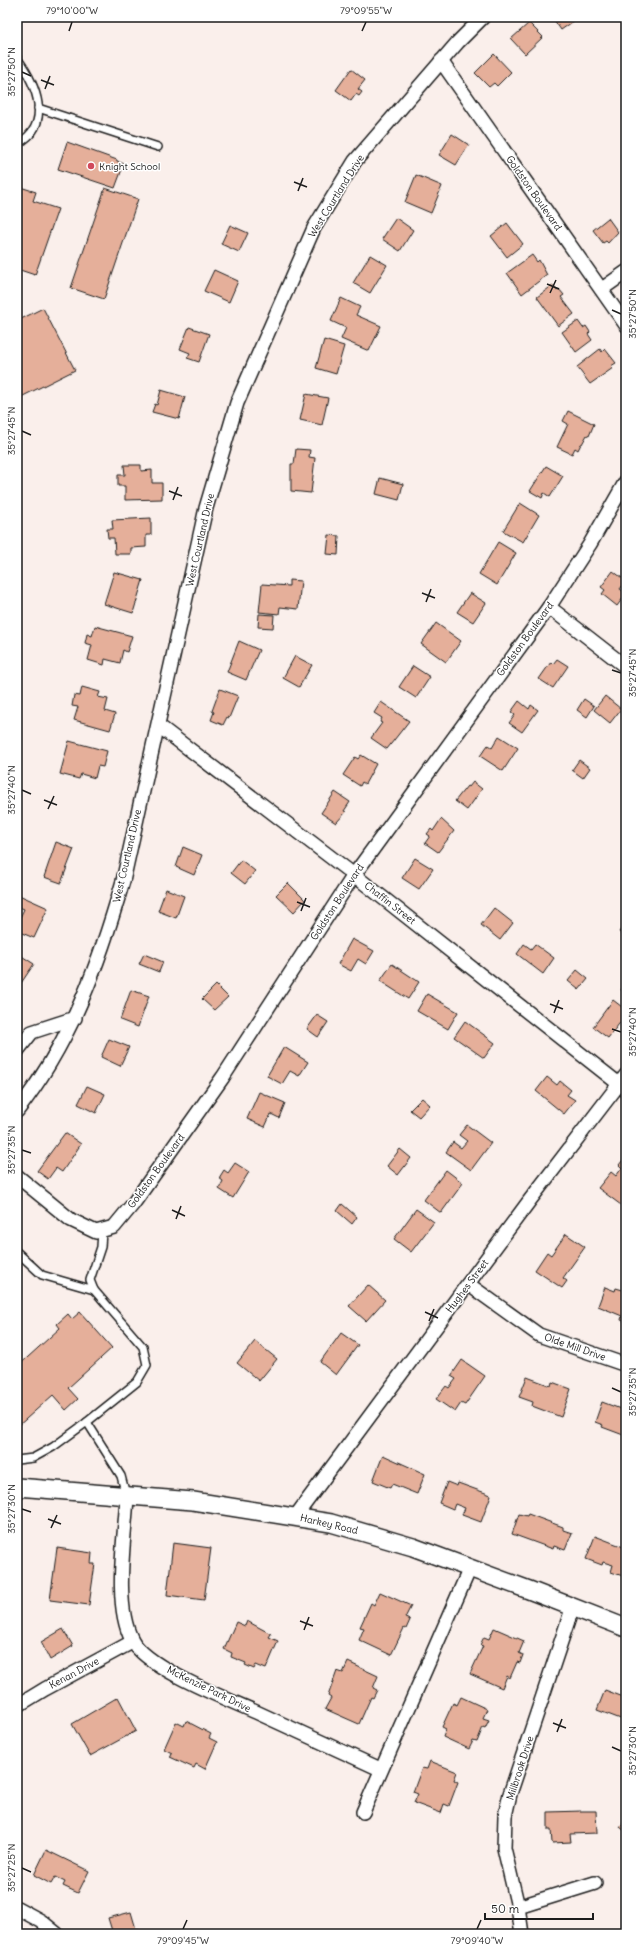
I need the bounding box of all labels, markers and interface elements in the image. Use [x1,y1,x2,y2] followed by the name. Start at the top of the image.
[46,4,98,17] text: 79°10'00"W
[340,4,392,17] text: 79°09'55"W
[5,47,18,97] text: 35°27'50"N
[305,152,367,240] street label: West Courtland Drive
[503,153,565,233] street label: Goldston Boulevard
[99,160,160,173] place label: Knight School
[86,161,96,171] marker: Knight School
[626,289,639,339] text: 35°27'50"N
[5,407,18,455] text: 35°27'45"N
[183,492,217,588] street label: West Courtland Drive
[494,599,556,679] street label: Goldston Boulevard
[626,649,639,697] text: 35°27'45"N
[5,765,18,815] text: 35°27'40"N
[110,808,144,904] street label: West Courtland Drive
[307,861,367,943] street label: Goldston Boulevard
[362,879,419,928] street label: Chaffin Street
[626,1007,639,1057] text: 35°27'40"N
[5,1126,18,1174] text: 35°27'35"N
[125,1131,187,1211] street label: Goldston Boulevard
[443,1256,492,1315] street label: Hughes Street
[542,1330,608,1364] street label: Olde Mill Drive
[626,1368,639,1416] text: 35°27'35"N
[5,1484,18,1534] text: 35°27'30"N
[299,1511,359,1537] street label: Harkey Road
[47,1654,101,1692] street label: Kenan Drive
[165,1663,253,1715] street label: McKenzie Park Drive
[626,1726,639,1776] text: 35°27'30"N
[504,1734,536,1802] street label: Millbrook Drive
[5,1844,18,1892] text: 35°27'25"N
[485,1895,593,1921] scale bar
[491,1901,520,1916] text: 50 m
[157,1934,209,1947] text: 79°09'45"W
[451,1934,503,1947] text: 79°09'40"W

